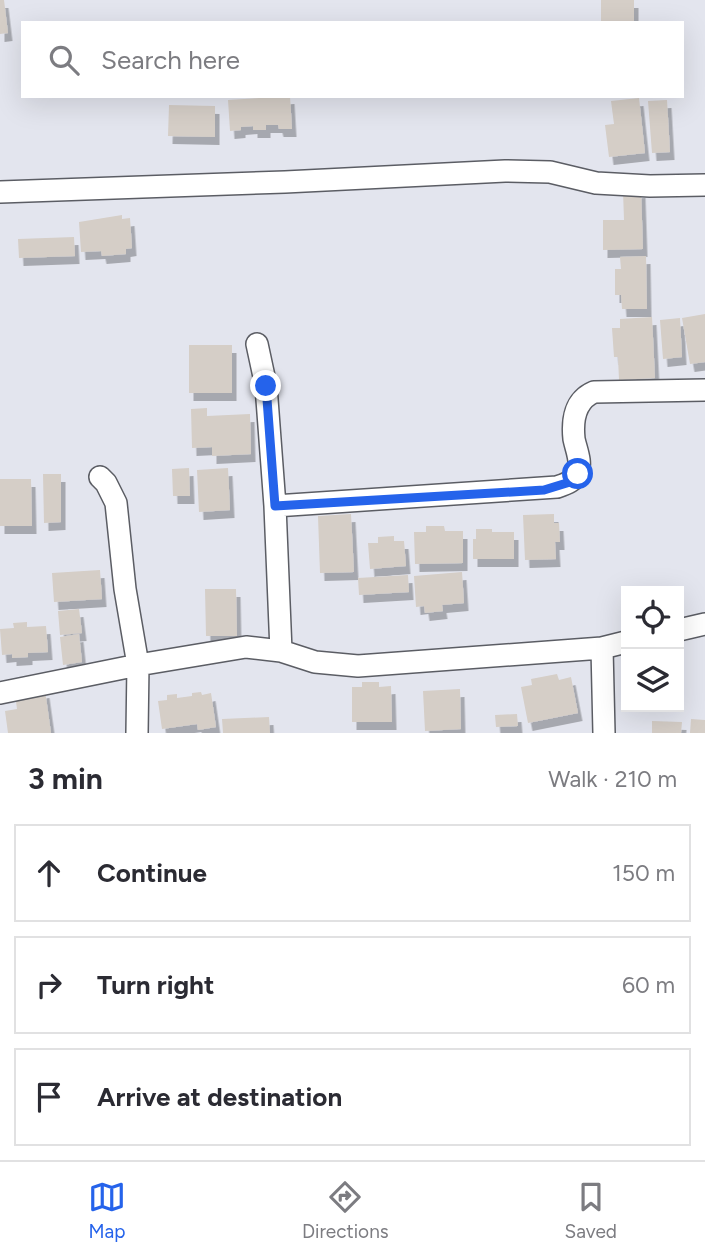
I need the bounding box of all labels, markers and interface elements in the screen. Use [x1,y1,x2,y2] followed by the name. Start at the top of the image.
[21,21,684,98] search box
[45,41,83,79] icon: search
[101,44,240,76] text: Search here
[250,370,281,401] route end
[562,458,593,489] route start
[621,586,684,712] map controls
[621,586,684,649] button: locate
[621,649,684,712] button: layers
[28,760,103,797] text: 3 min
[548,765,677,793] text: Walk · 210 m
[30,854,68,892] icon: ahead
[97,857,207,889] text: Continue
[612,859,675,887] text: 150 m
[30,966,68,1004] icon: right
[97,969,214,1001] text: Turn right
[622,971,675,999] text: 60 m
[30,1078,68,1116] icon: arrive
[97,1081,342,1113] text: Arrive at destination
[88,1178,126,1243] tab: Map
[302,1178,389,1243] tab: Directions
[565,1178,617,1243] tab: Saved

